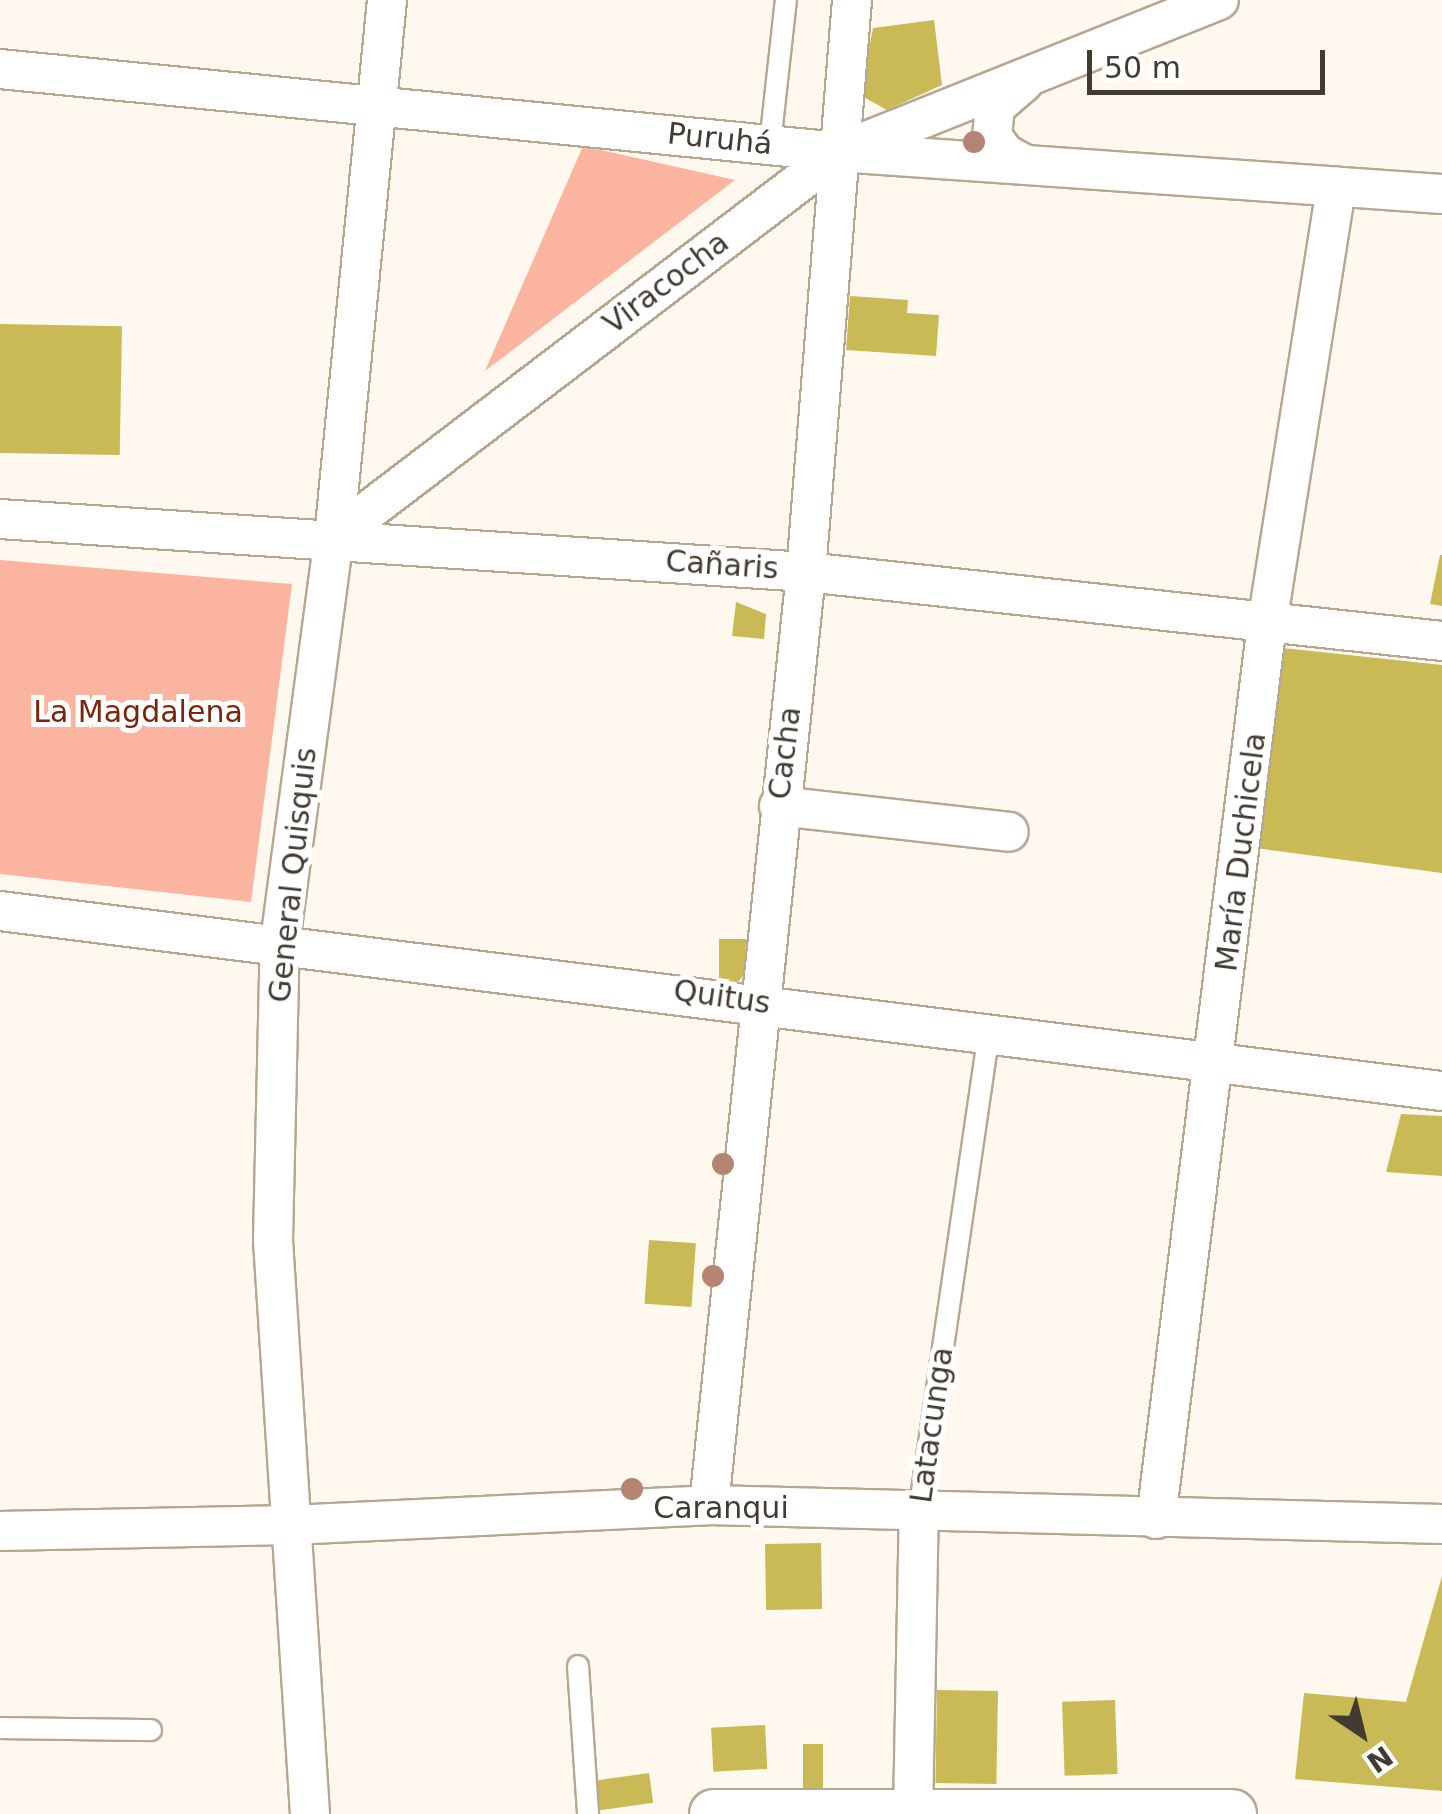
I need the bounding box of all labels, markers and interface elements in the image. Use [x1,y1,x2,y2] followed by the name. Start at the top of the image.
[1092,30,1330,92] scale bar
[1104,50,1181,85] text: 50 m
[666,116,774,162] street label: Puruhá
[596,224,736,342] street label: Viracocha
[664,543,780,587] street label: Cañaris
[33,694,243,730] park label: La Magdalena
[761,705,809,801] street label: Cacha
[1208,730,1274,974] street label: María Duchicela
[262,746,324,1004] street label: General Quisquis
[671,972,773,1022] street label: Quitus
[903,1345,961,1505] street label: Latacunga
[653,1490,789,1526] street label: Caranqui
[1312,1684,1412,1784] north arrow
[1360,1739,1399,1779] text: N

